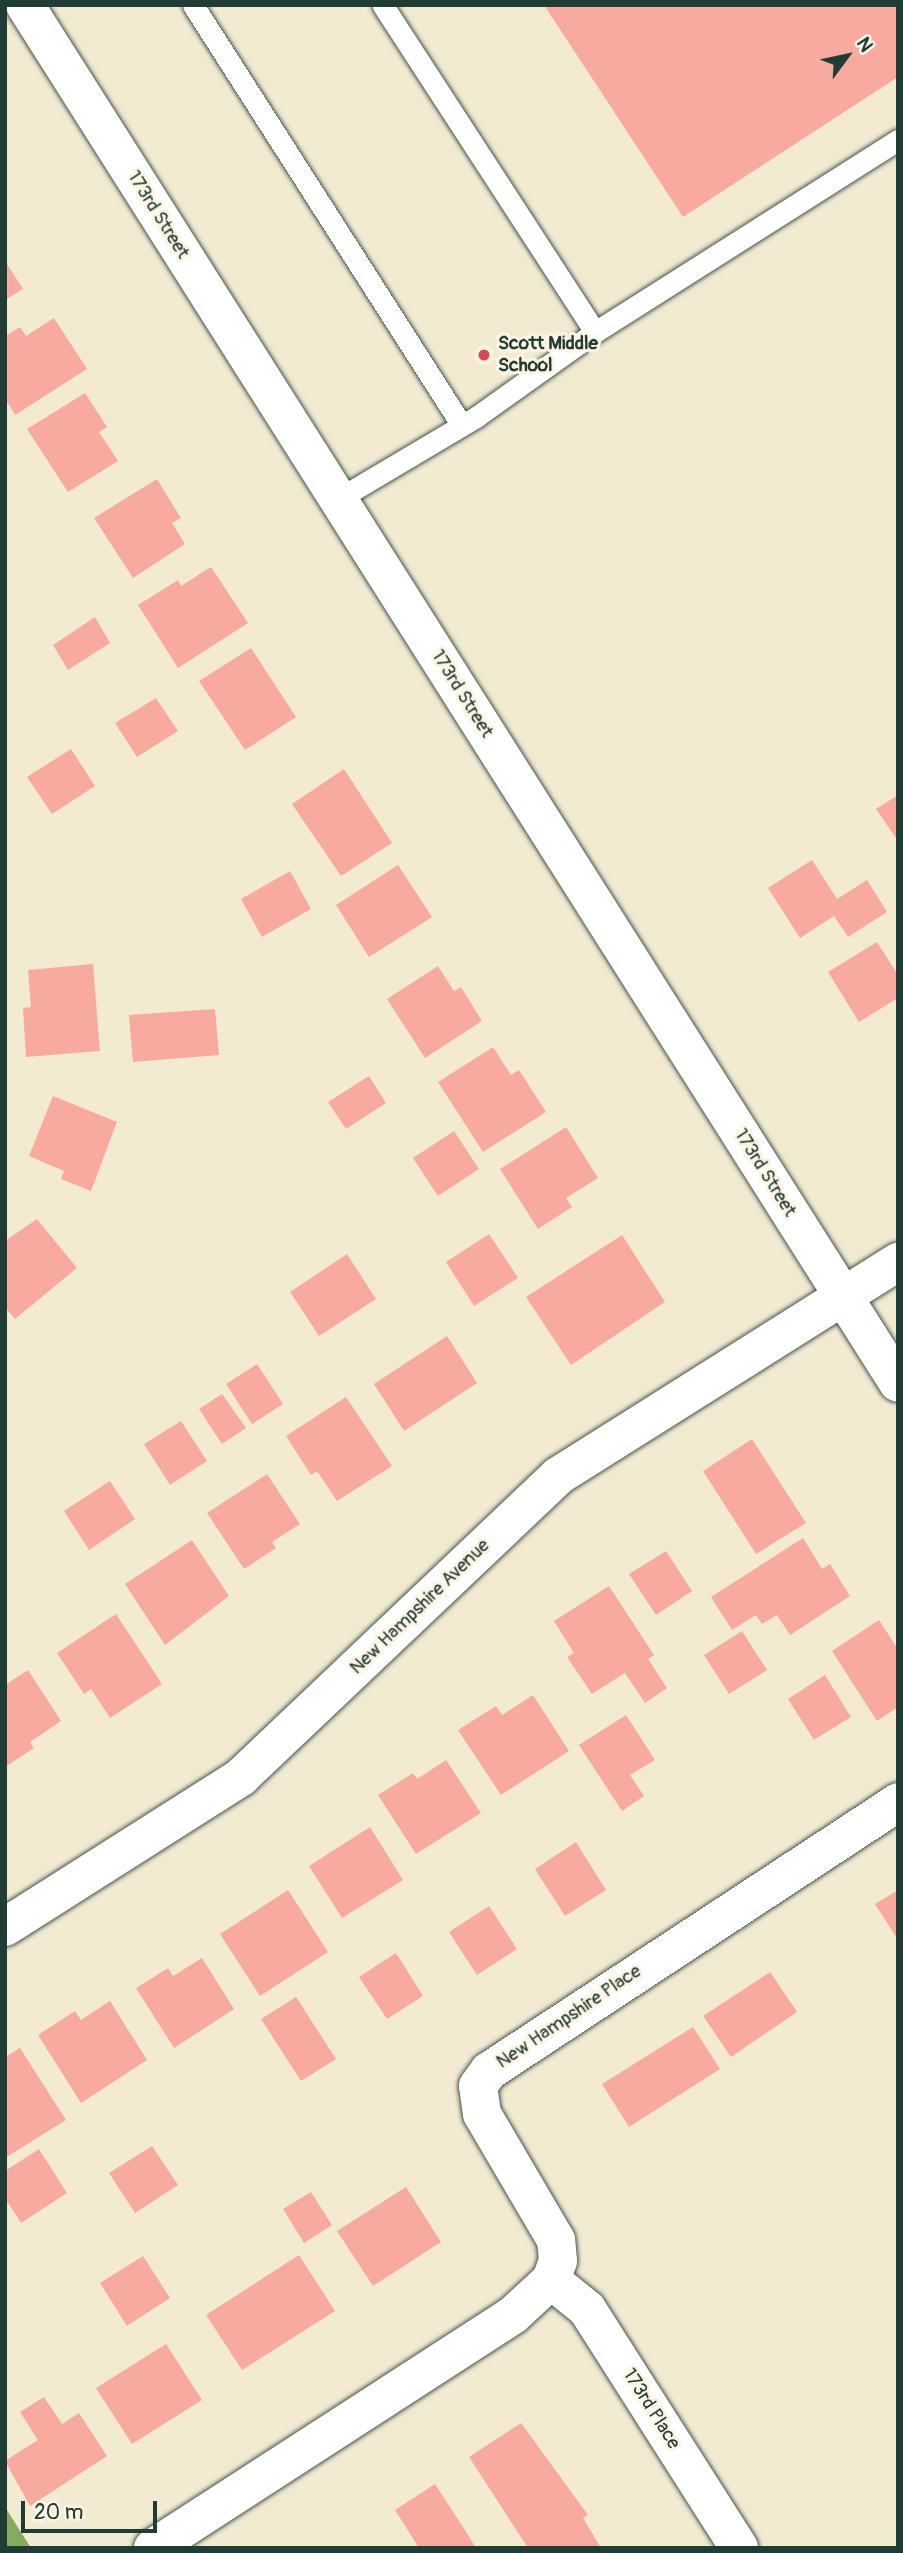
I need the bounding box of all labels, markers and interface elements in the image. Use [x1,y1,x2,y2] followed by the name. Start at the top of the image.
[812,21,882,91] north arrow
[851,33,878,56] text: N
[122,167,194,263] street label: 173rd Street
[498,333,598,377] place label: Scott Middle School
[476,347,492,363] marker: Scott Middle School
[426,646,498,742] street label: 173rd Street
[729,1125,801,1221] street label: 173rd Street
[345,1534,495,1680] street label: New Hampshire Avenue
[492,1960,646,2074] street label: New Hampshire Place
[617,2364,685,2454] street label: 173rd Place
[24,2486,161,2530] scale bar
[34,2499,83,2526] text: 20 m

